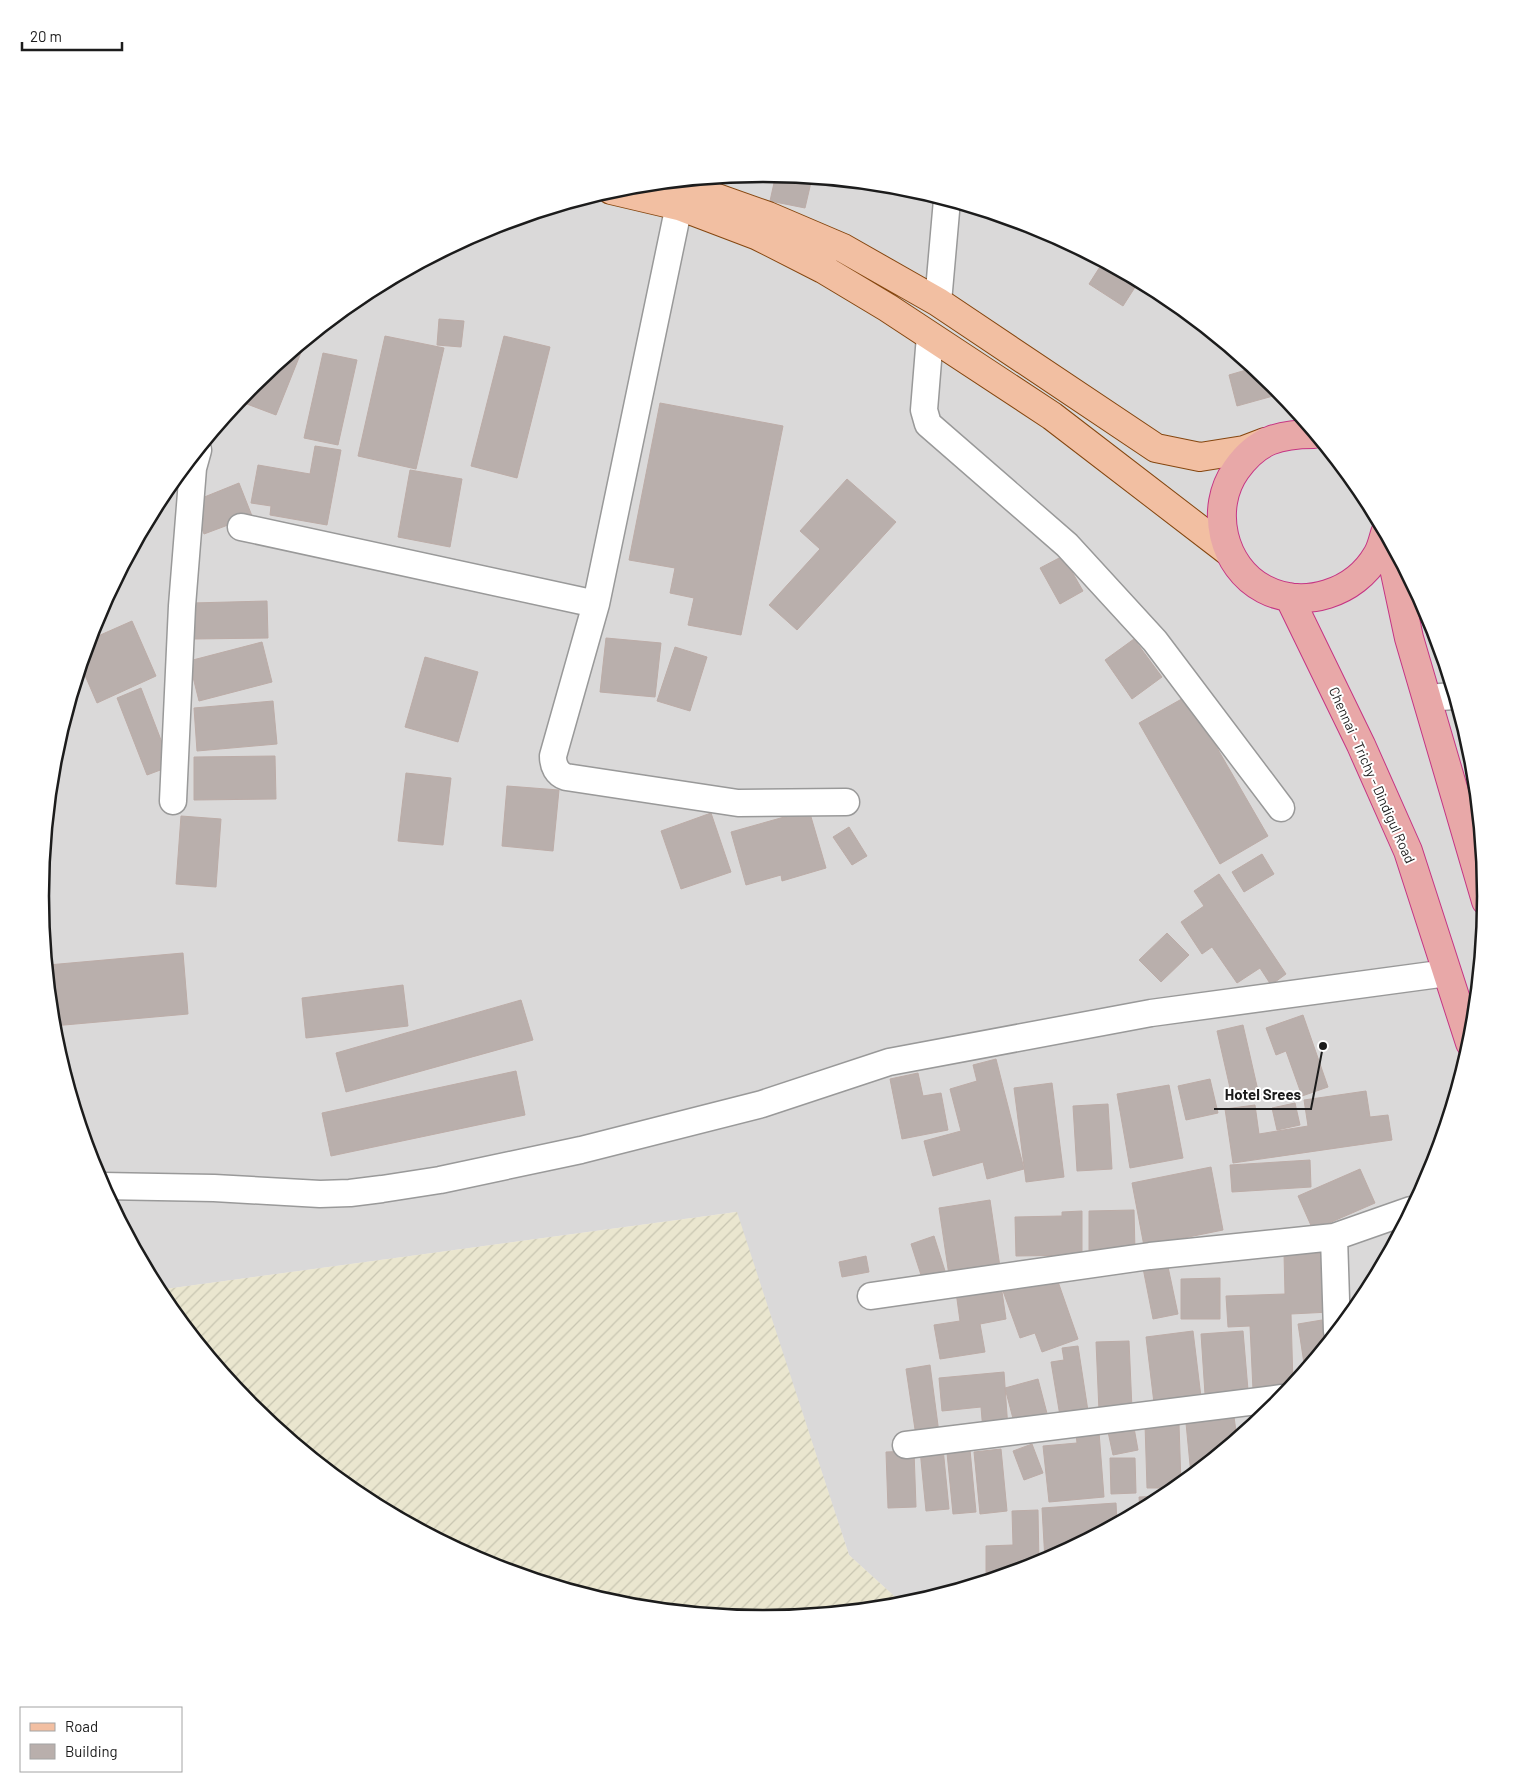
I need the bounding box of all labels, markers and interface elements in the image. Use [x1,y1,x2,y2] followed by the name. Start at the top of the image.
[22,20,122,52] scale bar
[30,27,62,45] text: 20 m
[1326,684,1419,866] street label: Chennai - Trichy - Dindigul Road
[1214,1079,1311,1109] callout: Hotel Srees
[1225,1085,1302,1103] text: Hotel Srees
[20,1707,182,1772] legend
[65,1717,98,1735] text: Road
[65,1742,118,1760] text: Building

